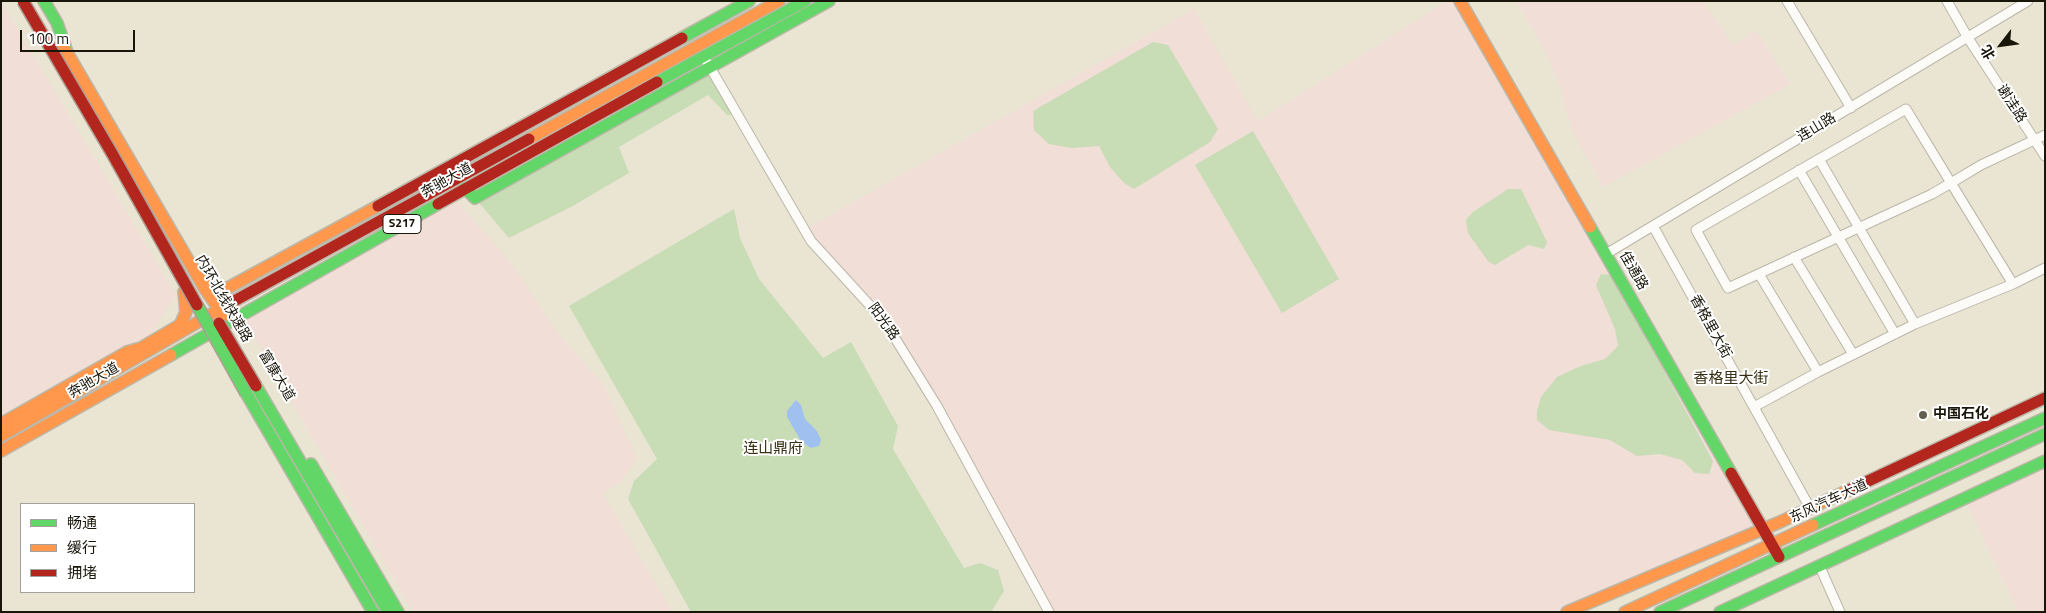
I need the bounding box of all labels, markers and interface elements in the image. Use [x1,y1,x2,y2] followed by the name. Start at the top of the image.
[22,20,138,52] scale bar
[1976,20,2026,70] north arrow
[28,27,69,50] text: 100 m
[1975,41,2000,64] text: 北
[1993,82,2029,126] street label: 谢洼路
[1795,110,1839,146] street label: 连山路
[418,160,476,202] street label: 奔驰大道
[383,214,421,233] road number: S217
[1615,249,1651,293] street label: 佳通路
[191,252,255,346] street label: 内环北线快速路
[1686,292,1734,362] street label: 香格里大街
[864,300,902,344] street label: 阳光路
[254,348,298,404] street label: 富康大道
[66,360,122,402] street label: 奔驰大道
[1694,370,1768,388] district label: 香格里大街
[1933,407,1989,423] place label: 中国石化
[1917,409,1929,421] marker: 中国石化
[743,440,803,458] district label: 连山鼎府
[1787,477,1871,527] street label: 东风汽车大道
[20,503,195,593] legend
[67,511,97,534] text: 畅通
[67,536,97,559] text: 缓行
[67,561,97,584] text: 拥堵

